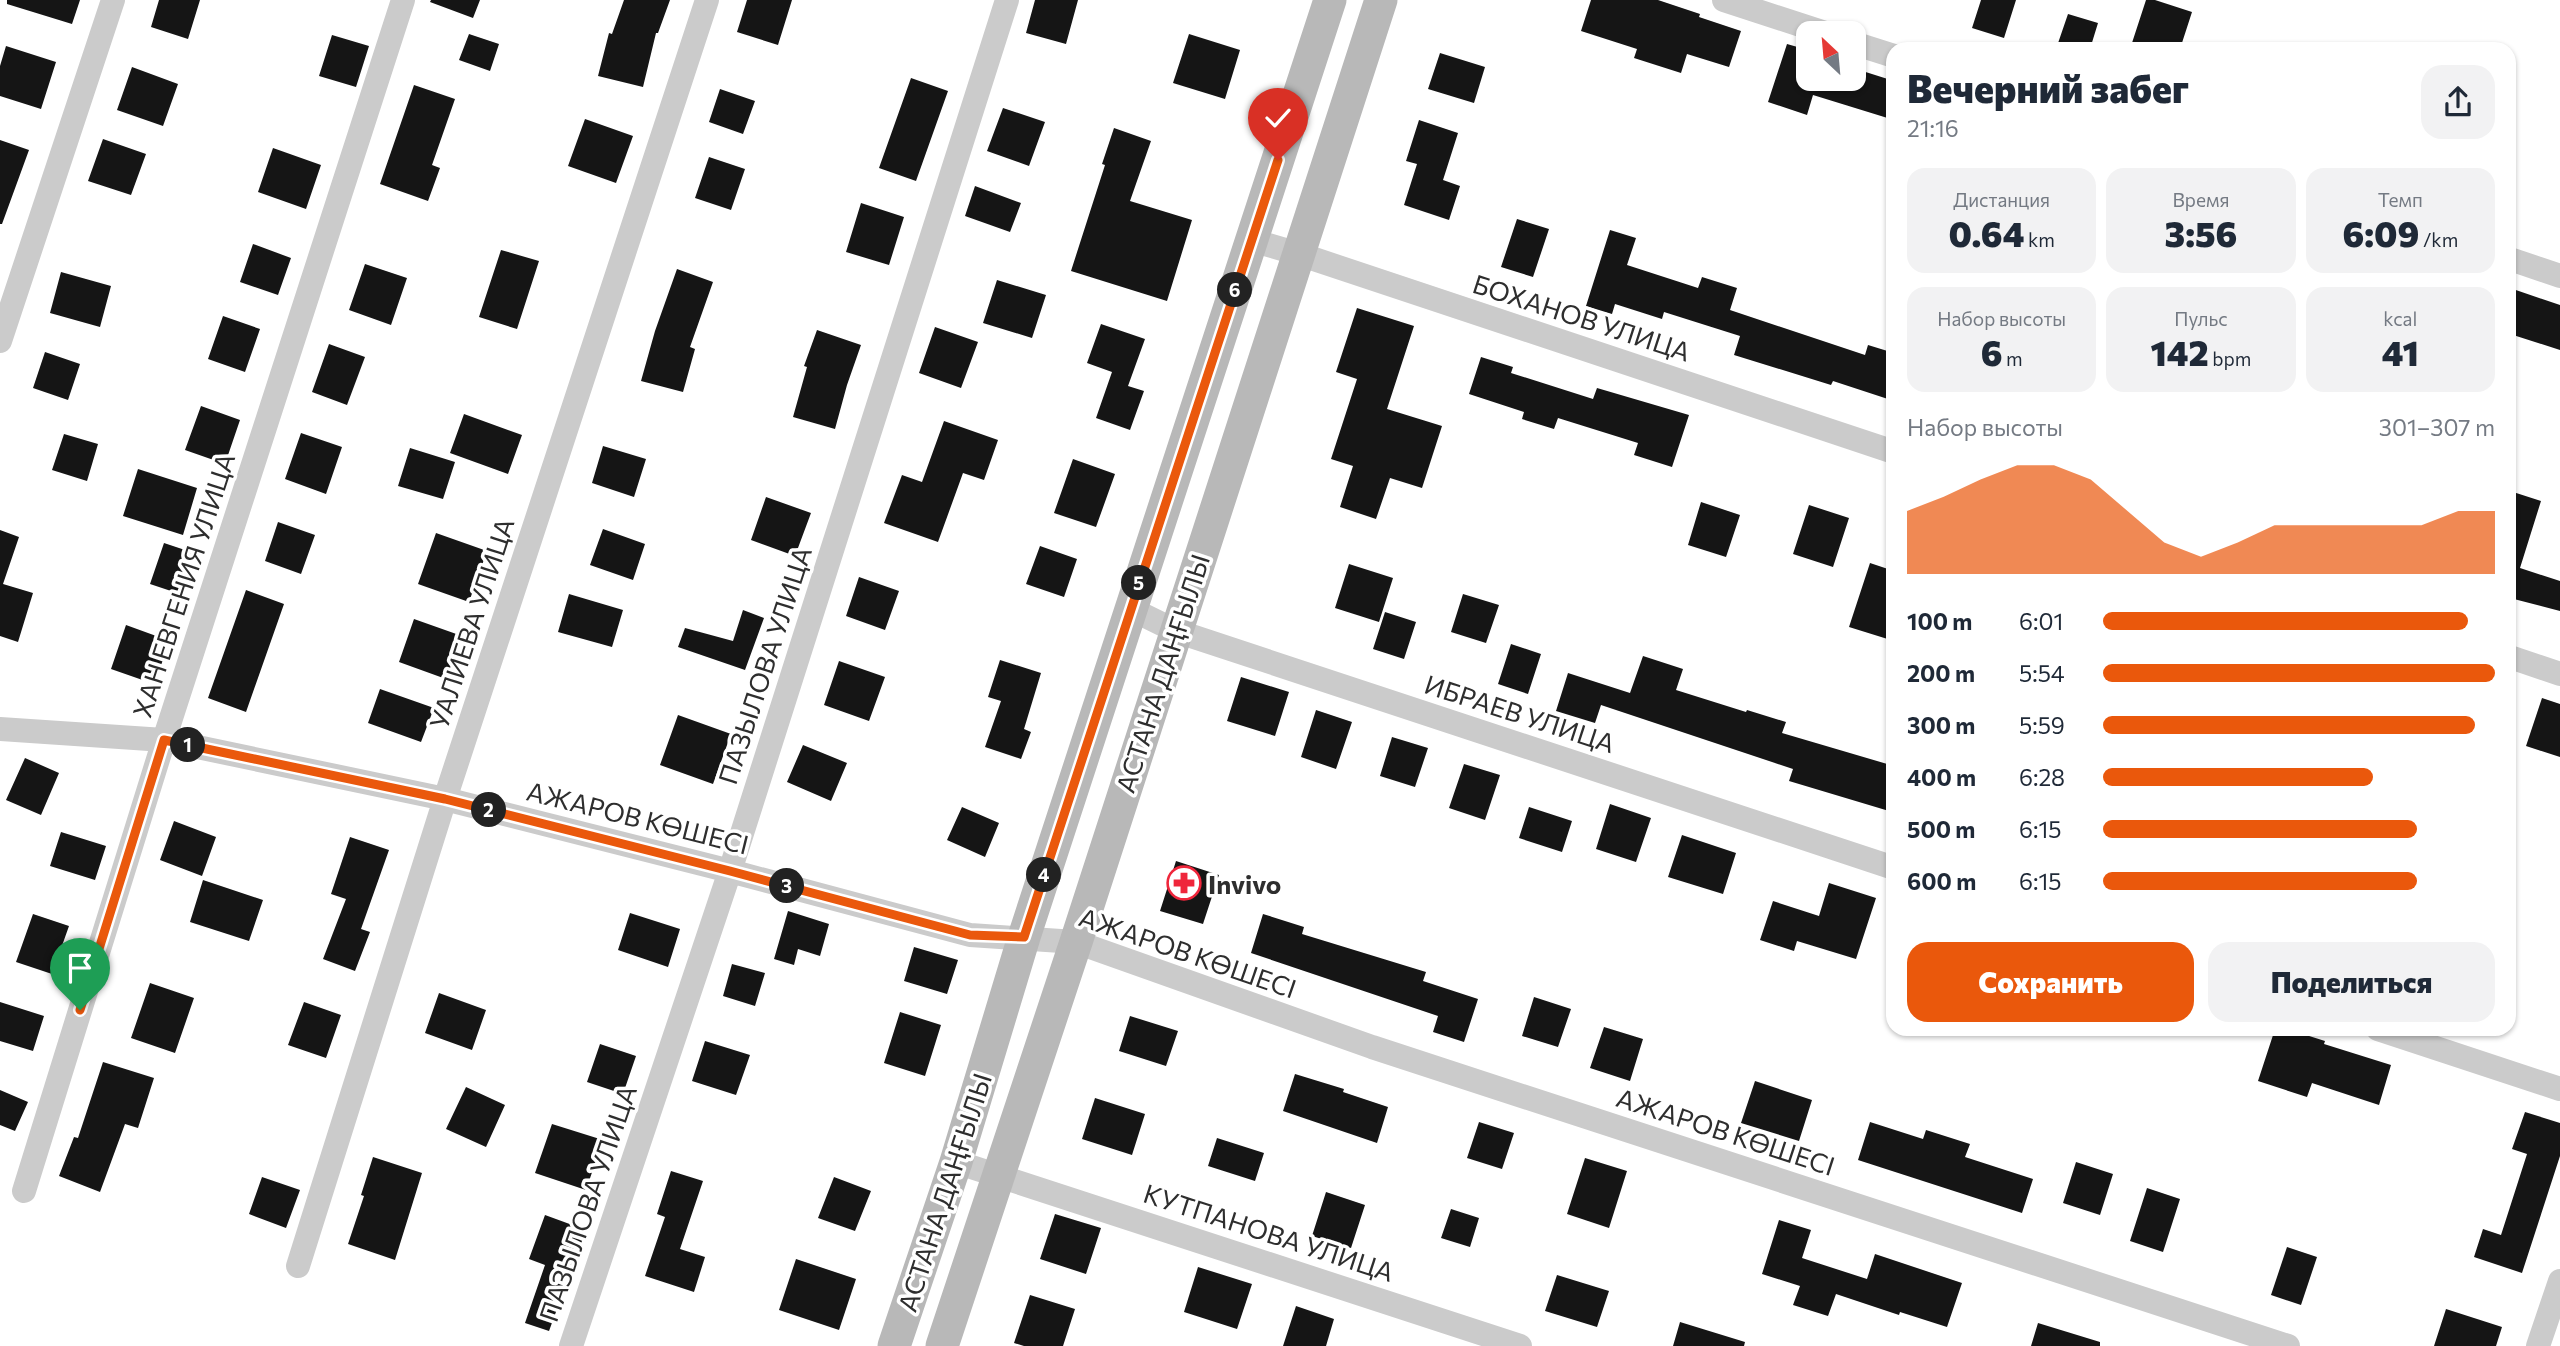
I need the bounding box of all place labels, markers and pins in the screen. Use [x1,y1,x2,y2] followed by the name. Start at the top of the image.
[1248,88,1308,160] pin
[1218,272,1252,308] pin: 6
[1122,566,1156,600] pin: 5
[170,728,206,762] pin: 1
[472,792,506,828] pin: 2
[1026,858,1062,892] pin: 4
[1165,864,1203,902] pharmacy icon: Invivo
[770,868,804,903] pin: 3
[1208,868,1281,899] place label: Invivo
[50,938,110,1010] pin

